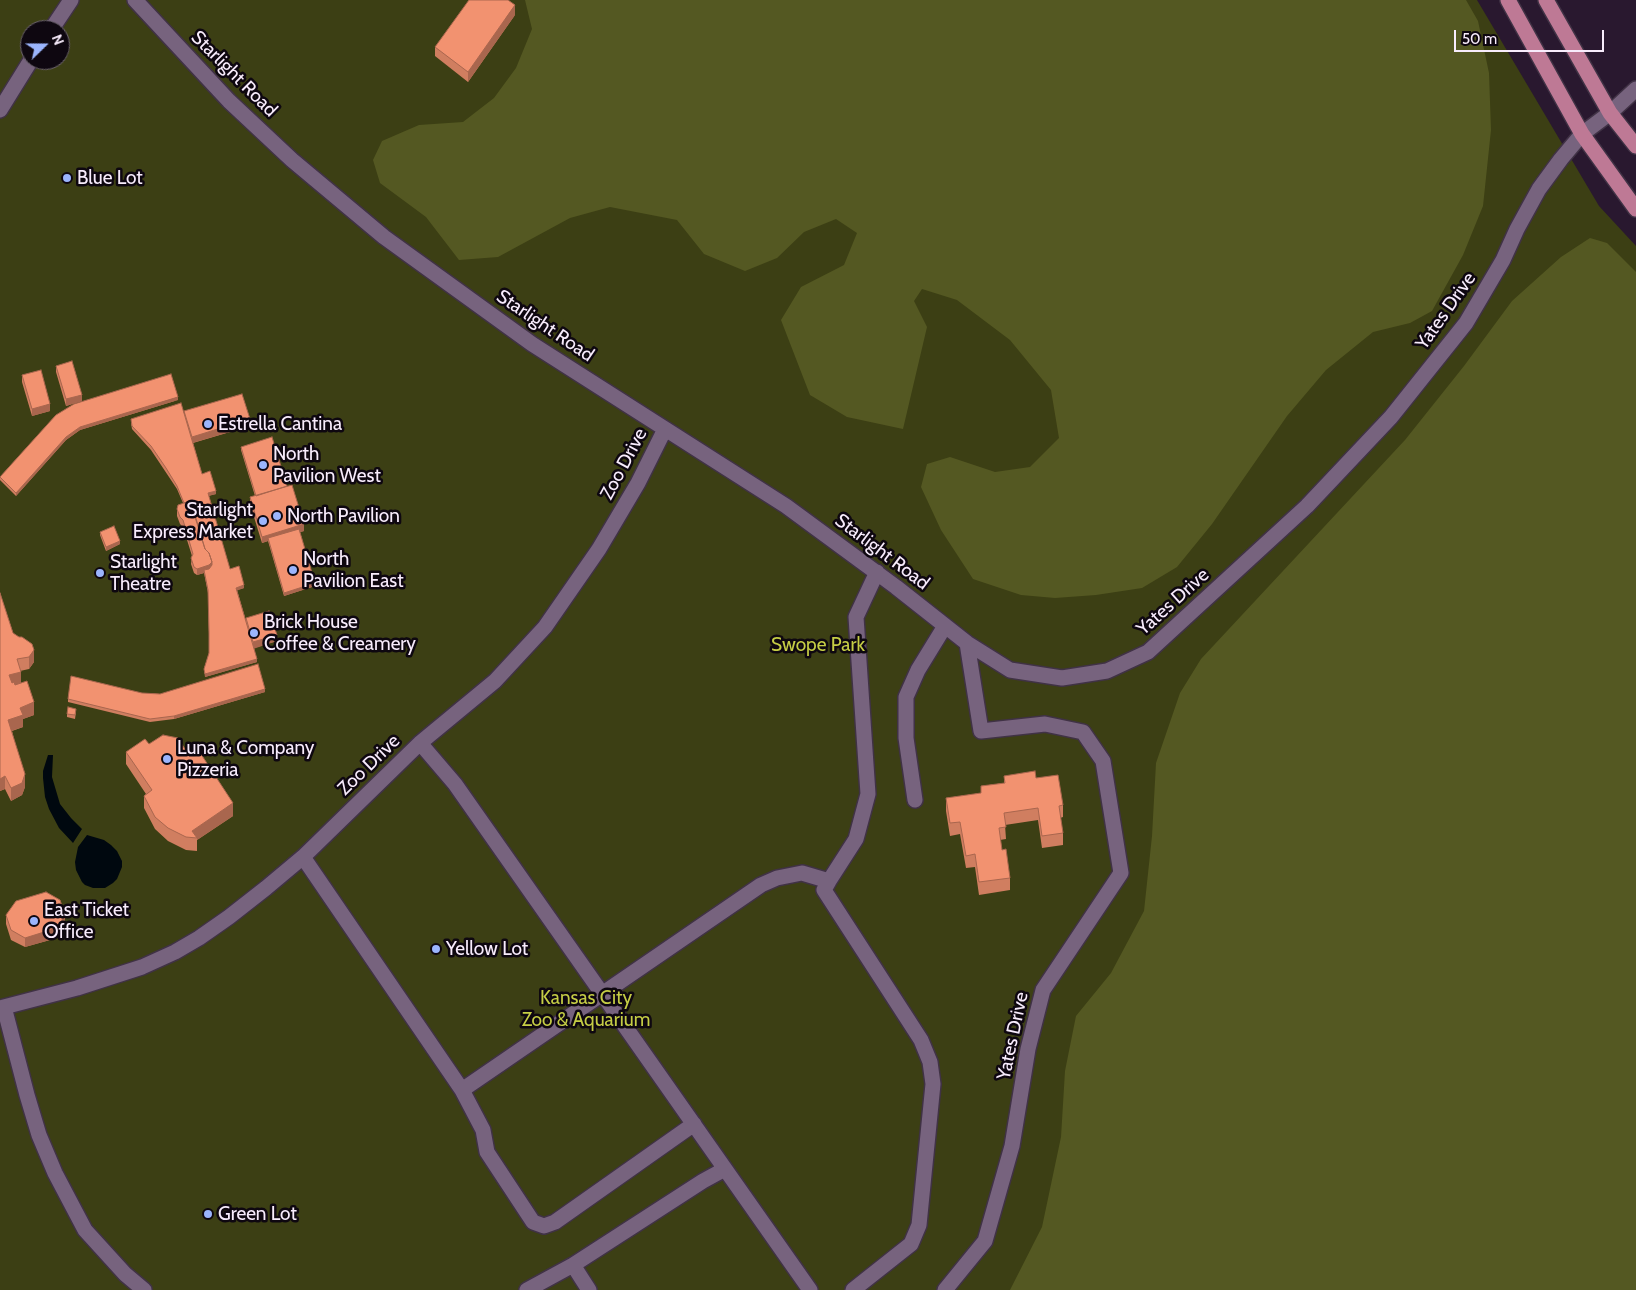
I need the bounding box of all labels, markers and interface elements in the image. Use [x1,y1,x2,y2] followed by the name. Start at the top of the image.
[20,20,70,70] north arrow
[1456,20,1606,52] scale bar
[186,26,282,122] street label: Starlight Road
[1462,30,1497,48] text: 50 m
[48,32,68,48] text: N
[77,167,143,189] place label: Blue Lot
[61,172,73,184] marker: Blue Lot
[1411,268,1481,354] street label: Yates Drive
[492,285,598,367] street label: Starlight Road
[218,413,342,435] place label: Estrella Cantina
[202,418,214,430] marker: Estrella Cantina
[596,424,652,504] street label: Zoo Drive
[273,443,381,487] place label: North Pavilion West
[257,459,269,471] marker: North Pavilion West
[133,499,253,543] place label: Starlight Express Market
[287,505,400,527] place label: North Pavilion
[830,509,934,595] street label: Starlight Road
[271,510,283,522] marker: North Pavilion
[257,515,269,527] marker: Starlight Express Market
[303,548,404,592] place label: North Pavilion East
[110,551,177,595] place label: Starlight Theatre
[287,564,299,576] marker: North Pavilion East
[1132,564,1214,640] street label: Yates Drive
[94,567,106,579] marker: Starlight Theatre
[264,611,416,655] place label: Brick House Coffee & Creamery
[248,627,260,639] marker: Brick House Coffee & Creamery
[771,634,865,656] park label: Swope Park
[333,730,405,800] street label: Zoo Drive
[177,737,314,781] place label: Luna & Company Pizzeria
[161,753,173,765] marker: Luna & Company Pizzeria
[44,899,129,943] place label: East Ticket Office
[28,915,40,927] marker: East Ticket Office
[446,938,528,960] place label: Yellow Lot
[430,943,442,955] marker: Yellow Lot
[522,987,650,1031] park label: Kansas City Zoo & Aquarium
[993,990,1033,1082] street label: Yates Drive
[218,1203,297,1225] place label: Green Lot
[202,1208,214,1220] marker: Green Lot

